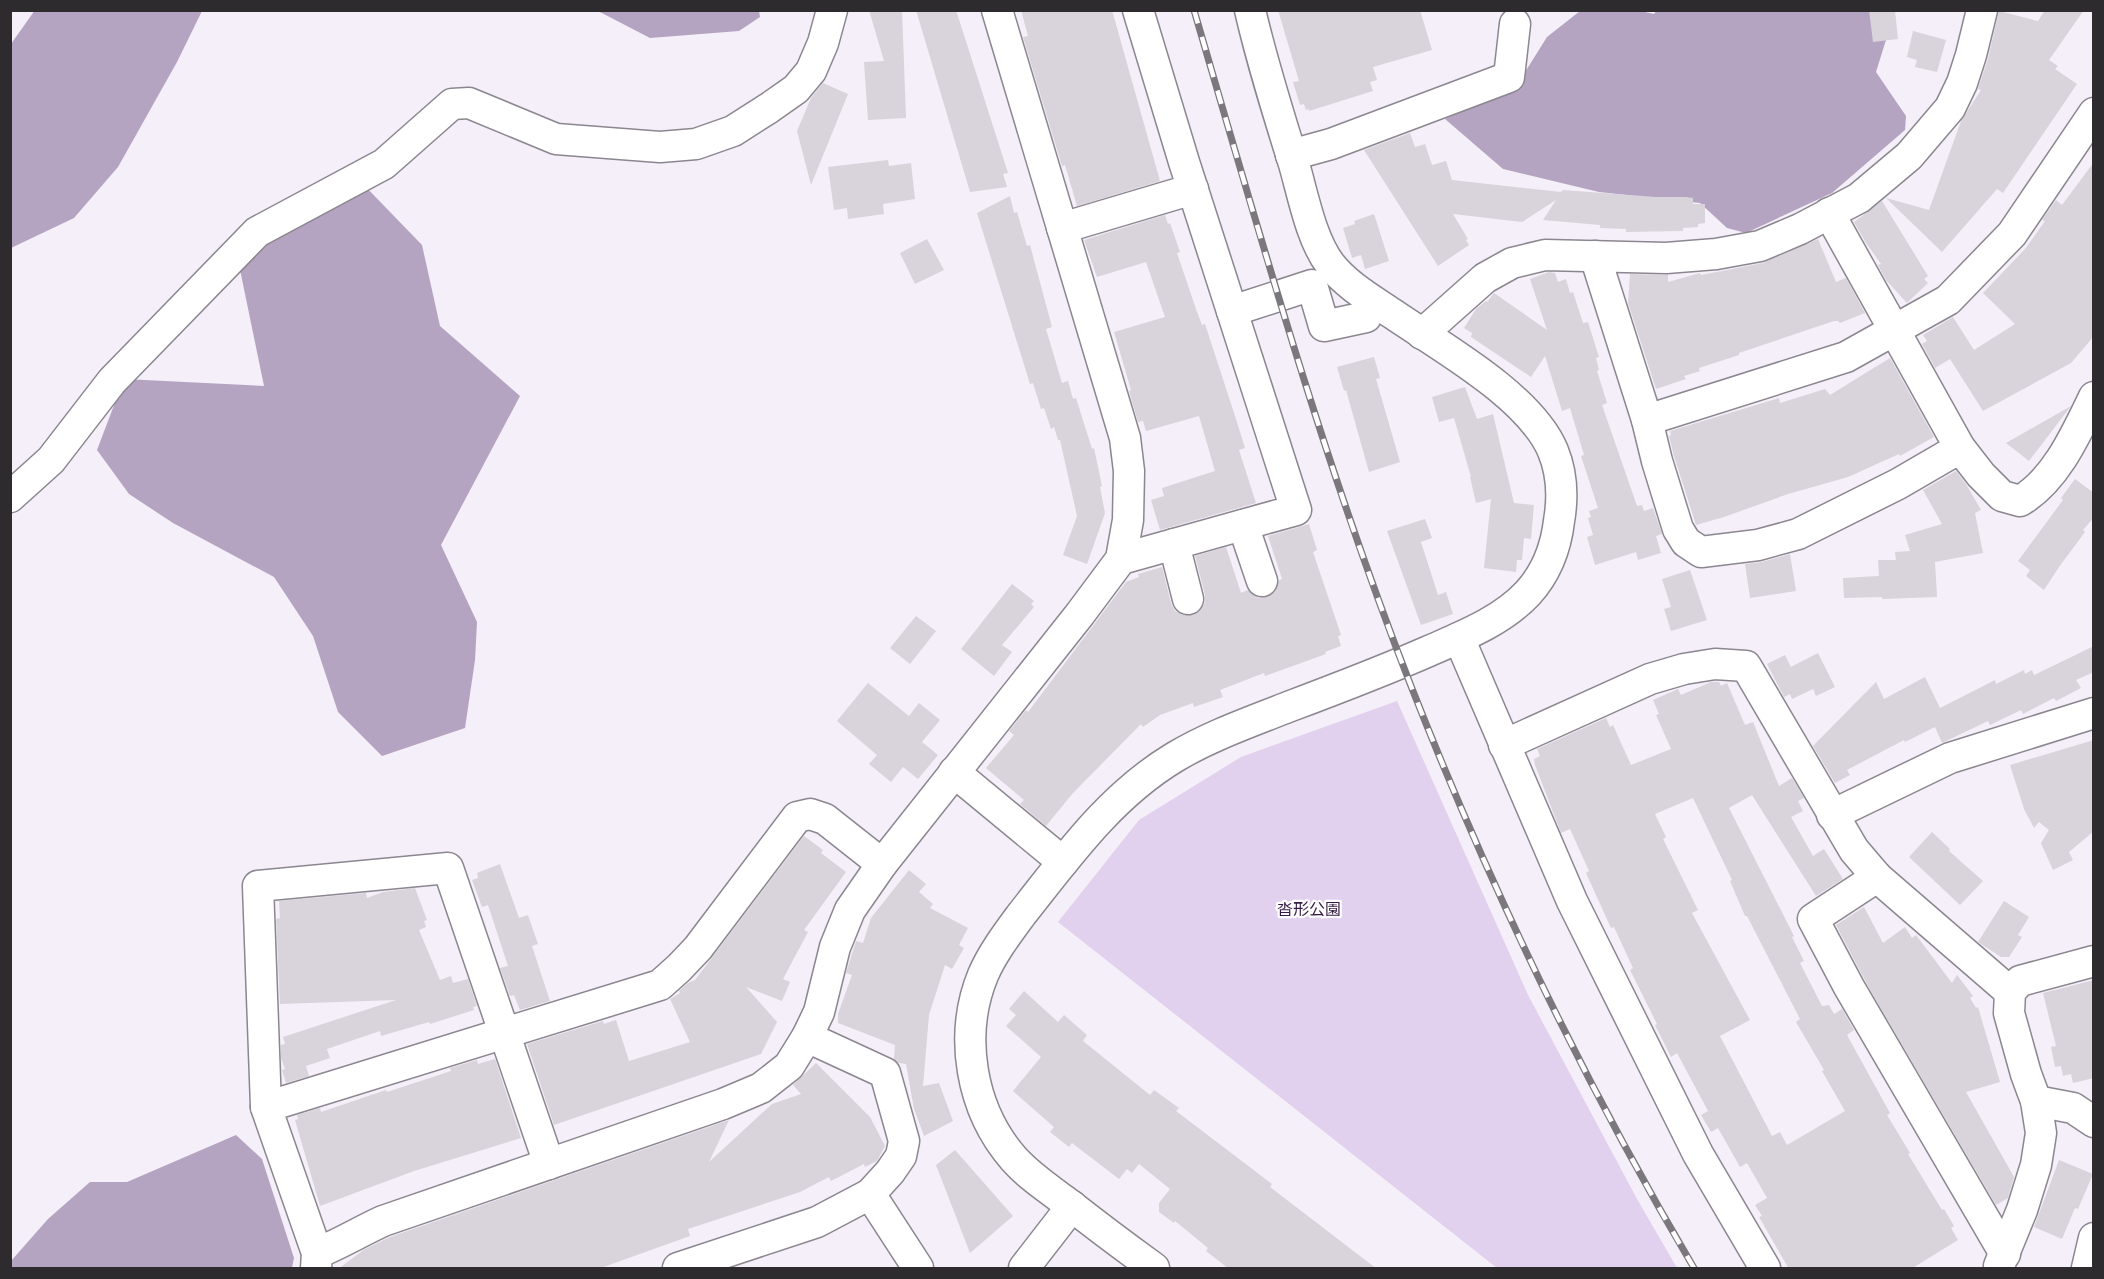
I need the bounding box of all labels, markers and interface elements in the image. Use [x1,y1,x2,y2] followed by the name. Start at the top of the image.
[1277,900,1341,919] park label: 沓形公園

